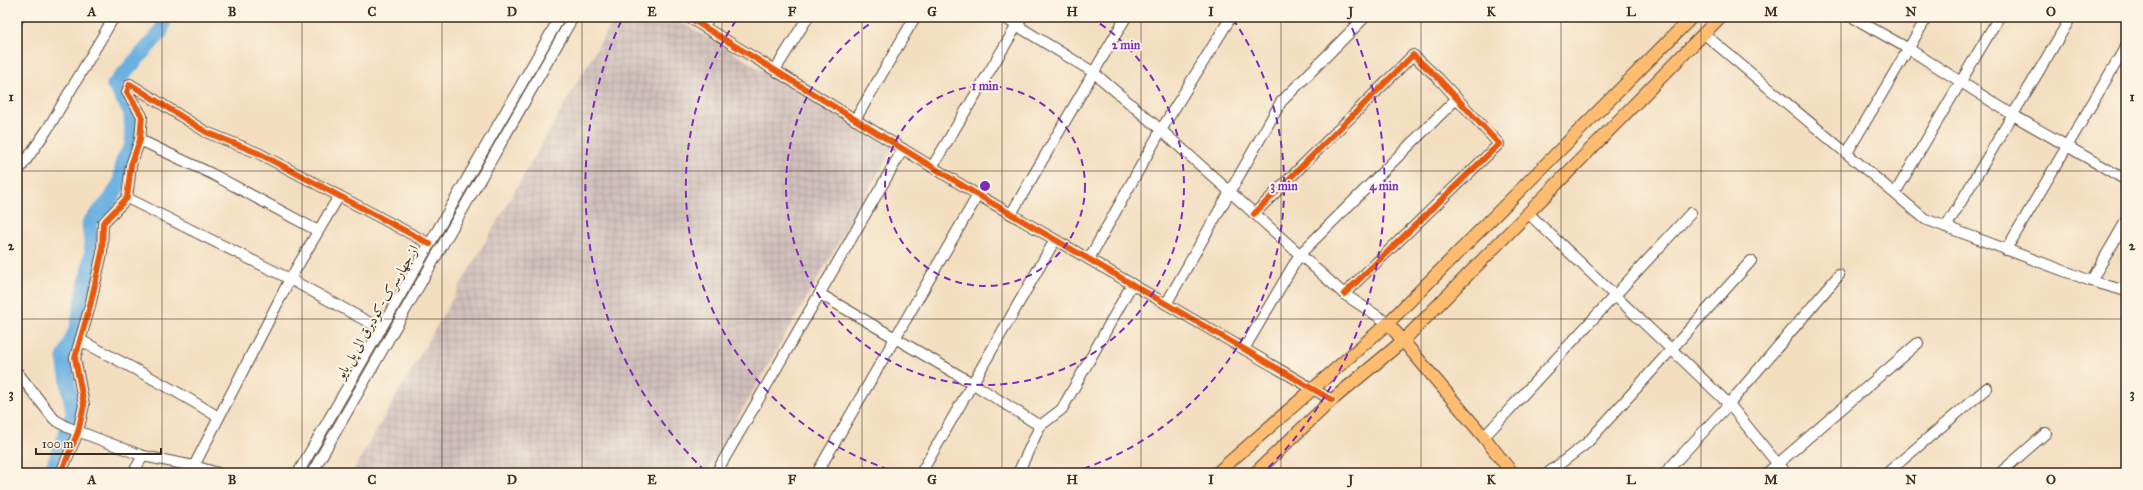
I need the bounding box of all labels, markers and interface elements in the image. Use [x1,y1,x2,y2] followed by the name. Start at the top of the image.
[87,4,97,20] text: A
[228,4,237,20] text: B
[368,4,377,20] text: C
[507,4,517,20] text: D
[647,4,657,20] text: E
[788,4,797,20] text: F
[927,4,937,20] text: G
[1066,4,1078,20] text: H
[1208,4,1214,20] text: I
[1346,4,1354,20] text: J
[1486,4,1496,20] text: K
[1626,4,1636,20] text: L
[1764,4,1778,20] text: M
[1905,4,1917,20] text: N
[2046,4,2056,20] text: O
[1112,38,1141,52] text: 2 min
[971,79,999,93] text: 1 min
[8,89,14,105] text: 1
[2129,89,2135,105] text: 1
[978,179,992,193] centre of rings
[1270,179,1298,194] text: 3 min
[1369,179,1399,194] text: 4 min
[8,238,15,254] text: 2
[2129,238,2136,254] text: 2
[331,242,424,385] street label: از جهارسرک-کودبرق الی پل بایو
[8,386,14,402] text: 3
[2129,386,2135,402] text: 3
[36,430,161,456] scale bar
[42,437,73,451] text: 100 m
[87,472,97,488] text: A
[228,472,237,488] text: B
[368,472,377,488] text: C
[507,472,517,488] text: D
[647,472,657,488] text: E
[788,472,797,488] text: F
[927,472,937,488] text: G
[1066,472,1078,488] text: H
[1208,472,1214,488] text: I
[1346,472,1354,488] text: J
[1486,472,1496,488] text: K
[1626,472,1636,488] text: L
[1764,472,1778,488] text: M
[1905,472,1917,488] text: N
[2046,472,2056,488] text: O

